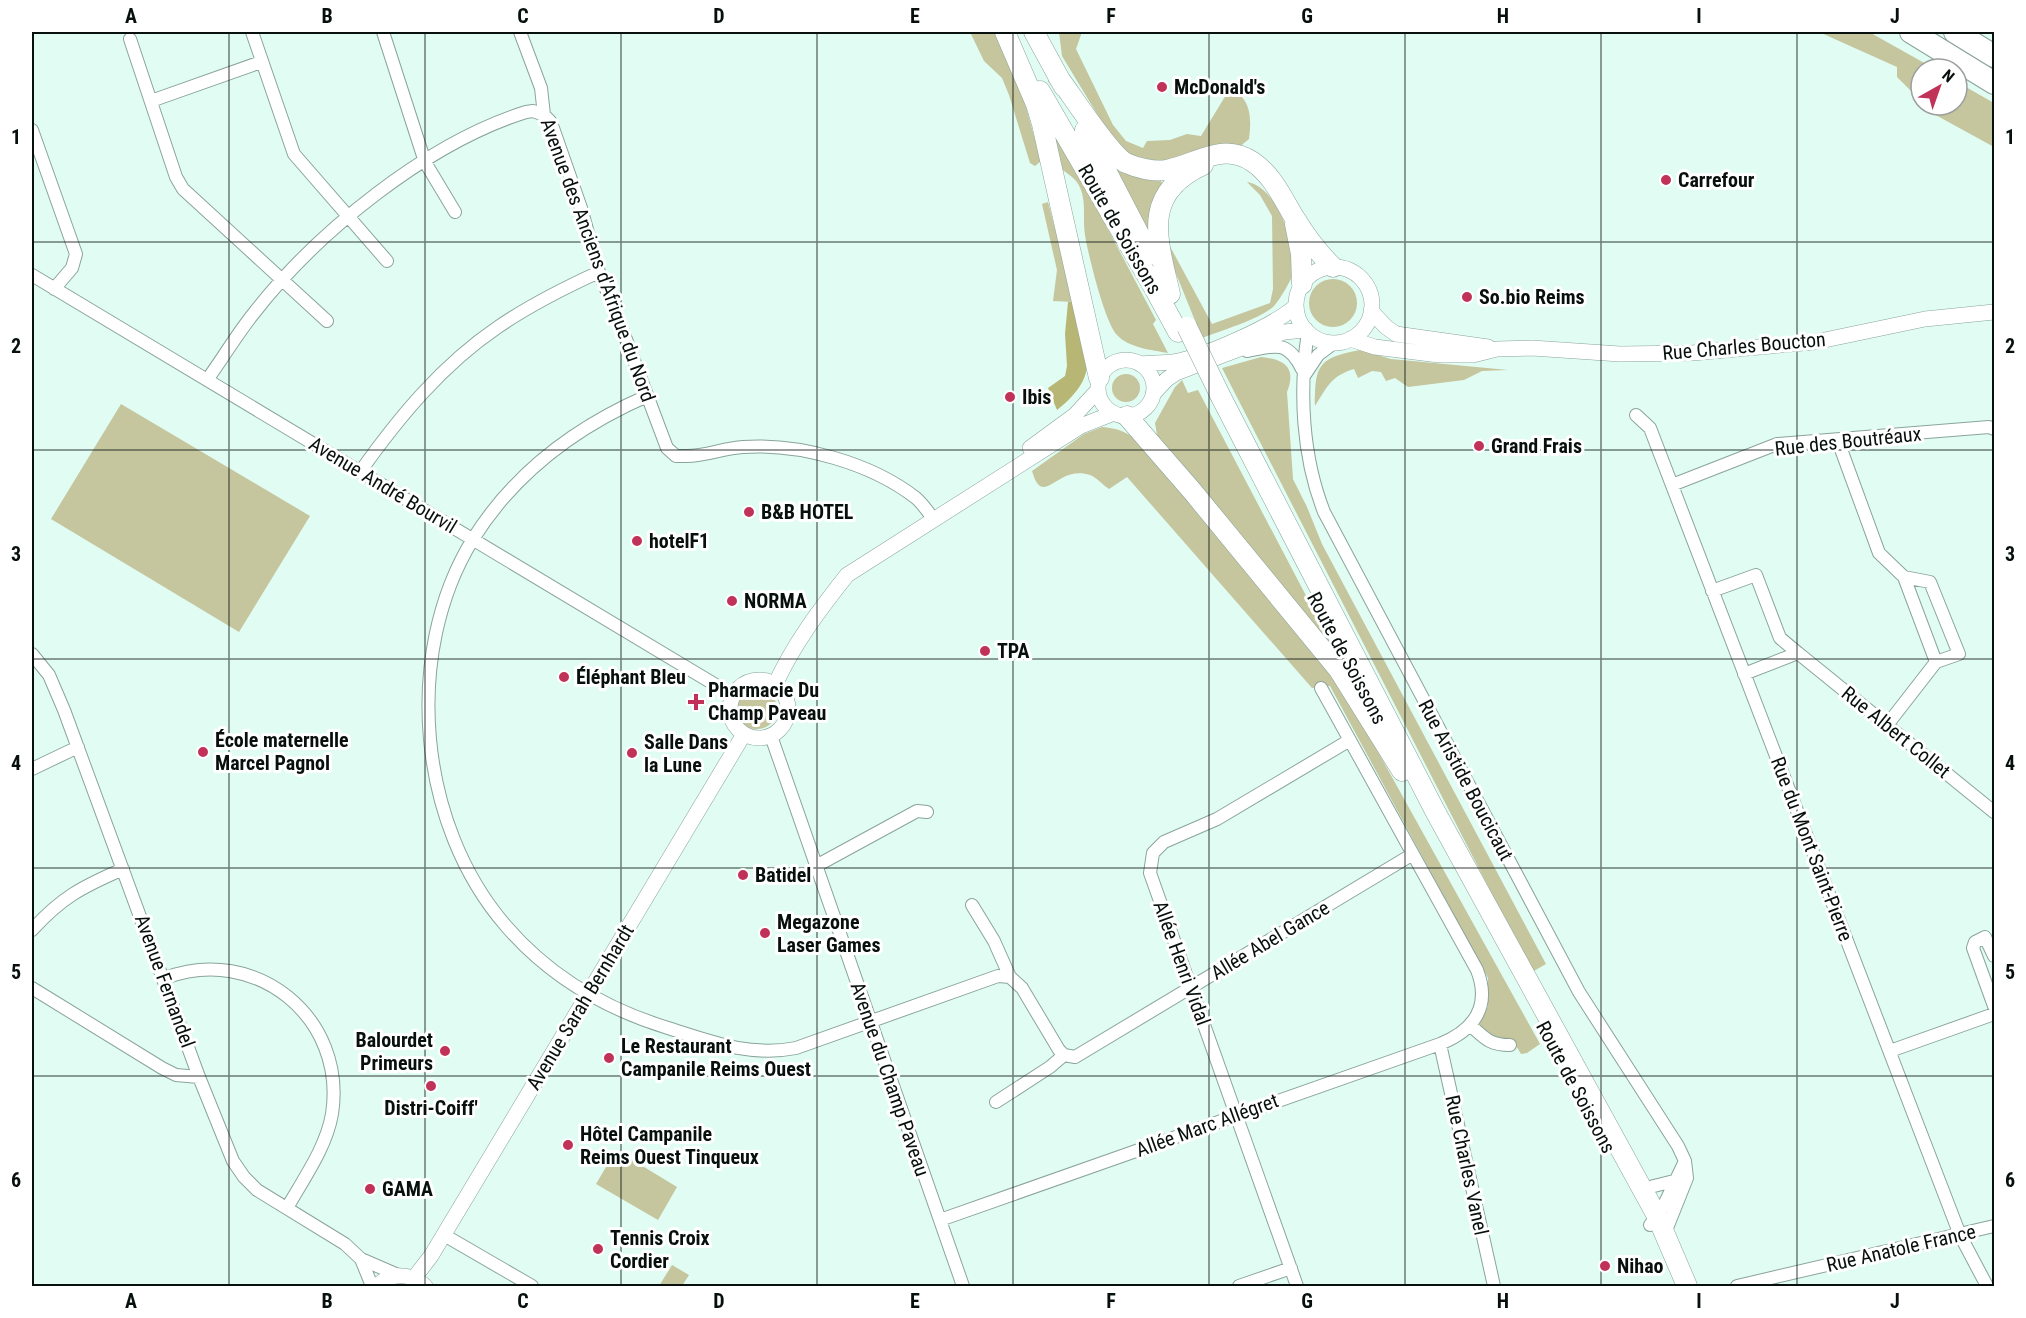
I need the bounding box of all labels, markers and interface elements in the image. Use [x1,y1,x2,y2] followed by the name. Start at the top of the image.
[125,4,137,28] text: A
[321,4,333,28] text: B
[517,4,529,28] text: C
[713,4,725,28] text: D
[910,4,920,28] text: E
[1106,4,1116,28] text: F
[1301,4,1313,28] text: G
[1497,4,1509,28] text: H
[1696,4,1702,28] text: I
[1890,4,1900,28] text: J
[1909,57,1969,117] north arrow
[1938,65,1958,86] text: N
[1174,75,1265,99] place label: McDonald's
[1155,80,1169,94] marker: McDonald's
[535,115,661,405] street label: Avenue des Anciens d'Afrique du Nord
[11,125,21,149] text: 1
[2005,125,2015,149] text: 1
[1073,160,1167,298] street label: Route de Soissons
[1678,168,1755,192] place label: Carrefour
[1659,173,1673,187] marker: Carrefour
[1479,285,1585,309] place label: So.bio Reims
[1460,290,1474,304] marker: So.bio Reims
[1661,327,1827,365] street label: Rue Charles Boucton
[11,334,21,358] text: 2
[2005,334,2015,358] text: 2
[1022,385,1051,409] place label: Ibis
[1003,390,1017,404] marker: Ibis
[1774,421,1923,461] street label: Rue des Boutréaux
[305,431,461,539] street label: Avenue André Bourvil
[1491,434,1582,458] place label: Grand Frais
[1472,439,1486,453] marker: Grand Frais
[761,500,854,524] place label: B&B HOTEL
[742,505,756,519] marker: B&B HOTEL
[649,529,709,553] place label: hotelF1
[630,534,644,548] marker: hotelF1
[11,542,21,566] text: 3
[2005,542,2015,566] text: 3
[1302,588,1392,728] street label: Route de Soissons
[744,589,807,613] place label: NORMA
[725,594,739,608] marker: NORMA
[997,639,1029,663] place label: TPA
[978,644,992,658] marker: TPA
[576,665,686,689] place label: Éléphant Bleu
[557,670,571,684] marker: Éléphant Bleu
[708,678,826,725] place label: Pharmacie Du Champ Paveau
[1837,681,1955,783] street label: Rue Albert Collet
[689,695,703,709] marker: Pharmacie Du Champ Paveau
[1413,695,1519,865] street label: Rue Aristide Boucicaut
[215,728,349,775] place label: École maternelle Marcel Pagnol
[644,730,728,777] place label: Salle Dans la Lune
[196,745,210,759] marker: École maternelle Marcel Pagnol
[625,746,639,760] marker: Salle Dans la Lune
[11,751,21,775] text: 4
[2005,751,2015,775] text: 4
[1766,754,1858,944] street label: Rue du Mont Saint-Pierre
[755,863,811,887] place label: Batidel
[736,868,750,882] marker: Batidel
[1207,895,1333,985] street label: Allée Abel Gance
[1148,897,1216,1029] street label: Allée Henri Vidal
[777,910,881,957] place label: Megazone Laser Games
[130,911,200,1051] street label: Avenue Fernandel
[521,920,639,1094] street label: Avenue Sarah Bernhardt
[758,926,772,940] marker: Megazone Laser Games
[11,960,21,984] text: 5
[2005,960,2015,984] text: 5
[845,979,935,1179] street label: Avenue du Champ Paveau
[1531,1017,1621,1157] street label: Route de Soissons
[355,1028,433,1075] place label: Balourdet Primeurs
[621,1034,811,1081] place label: Le Restaurant Campanile Reims Ouest
[438,1044,452,1058] marker: Balourdet Primeurs
[602,1051,616,1065] marker: Le Restaurant Campanile Reims Ouest
[424,1079,438,1093] marker: Distri-Coiff'
[1133,1088,1281,1162] street label: Allée Marc Allégret
[1440,1093,1494,1237] street label: Rue Charles Vanel
[384,1096,478,1120] place label: Distri-Coiff'
[580,1122,759,1169] place label: Hôtel Campanile Reims Ouest Tinqueux
[561,1138,575,1152] marker: Hôtel Campanile Reims Ouest Tinqueux
[11,1168,21,1192] text: 6
[2005,1168,2015,1192] text: 6
[382,1177,433,1201] place label: GAMA
[363,1182,377,1196] marker: GAMA
[1824,1219,1978,1277] street label: Rue Anatole France
[610,1226,710,1273] place label: Tennis Croix Cordier
[591,1242,605,1256] marker: Tennis Croix Cordier
[1617,1254,1664,1278] place label: Nihao
[1598,1259,1612,1273] marker: Nihao
[125,1289,137,1313] text: A
[321,1289,333,1313] text: B
[517,1289,529,1313] text: C
[713,1289,725,1313] text: D
[910,1289,920,1313] text: E
[1106,1289,1116,1313] text: F
[1301,1289,1313,1313] text: G
[1497,1289,1509,1313] text: H
[1696,1289,1702,1313] text: I
[1890,1289,1900,1313] text: J

